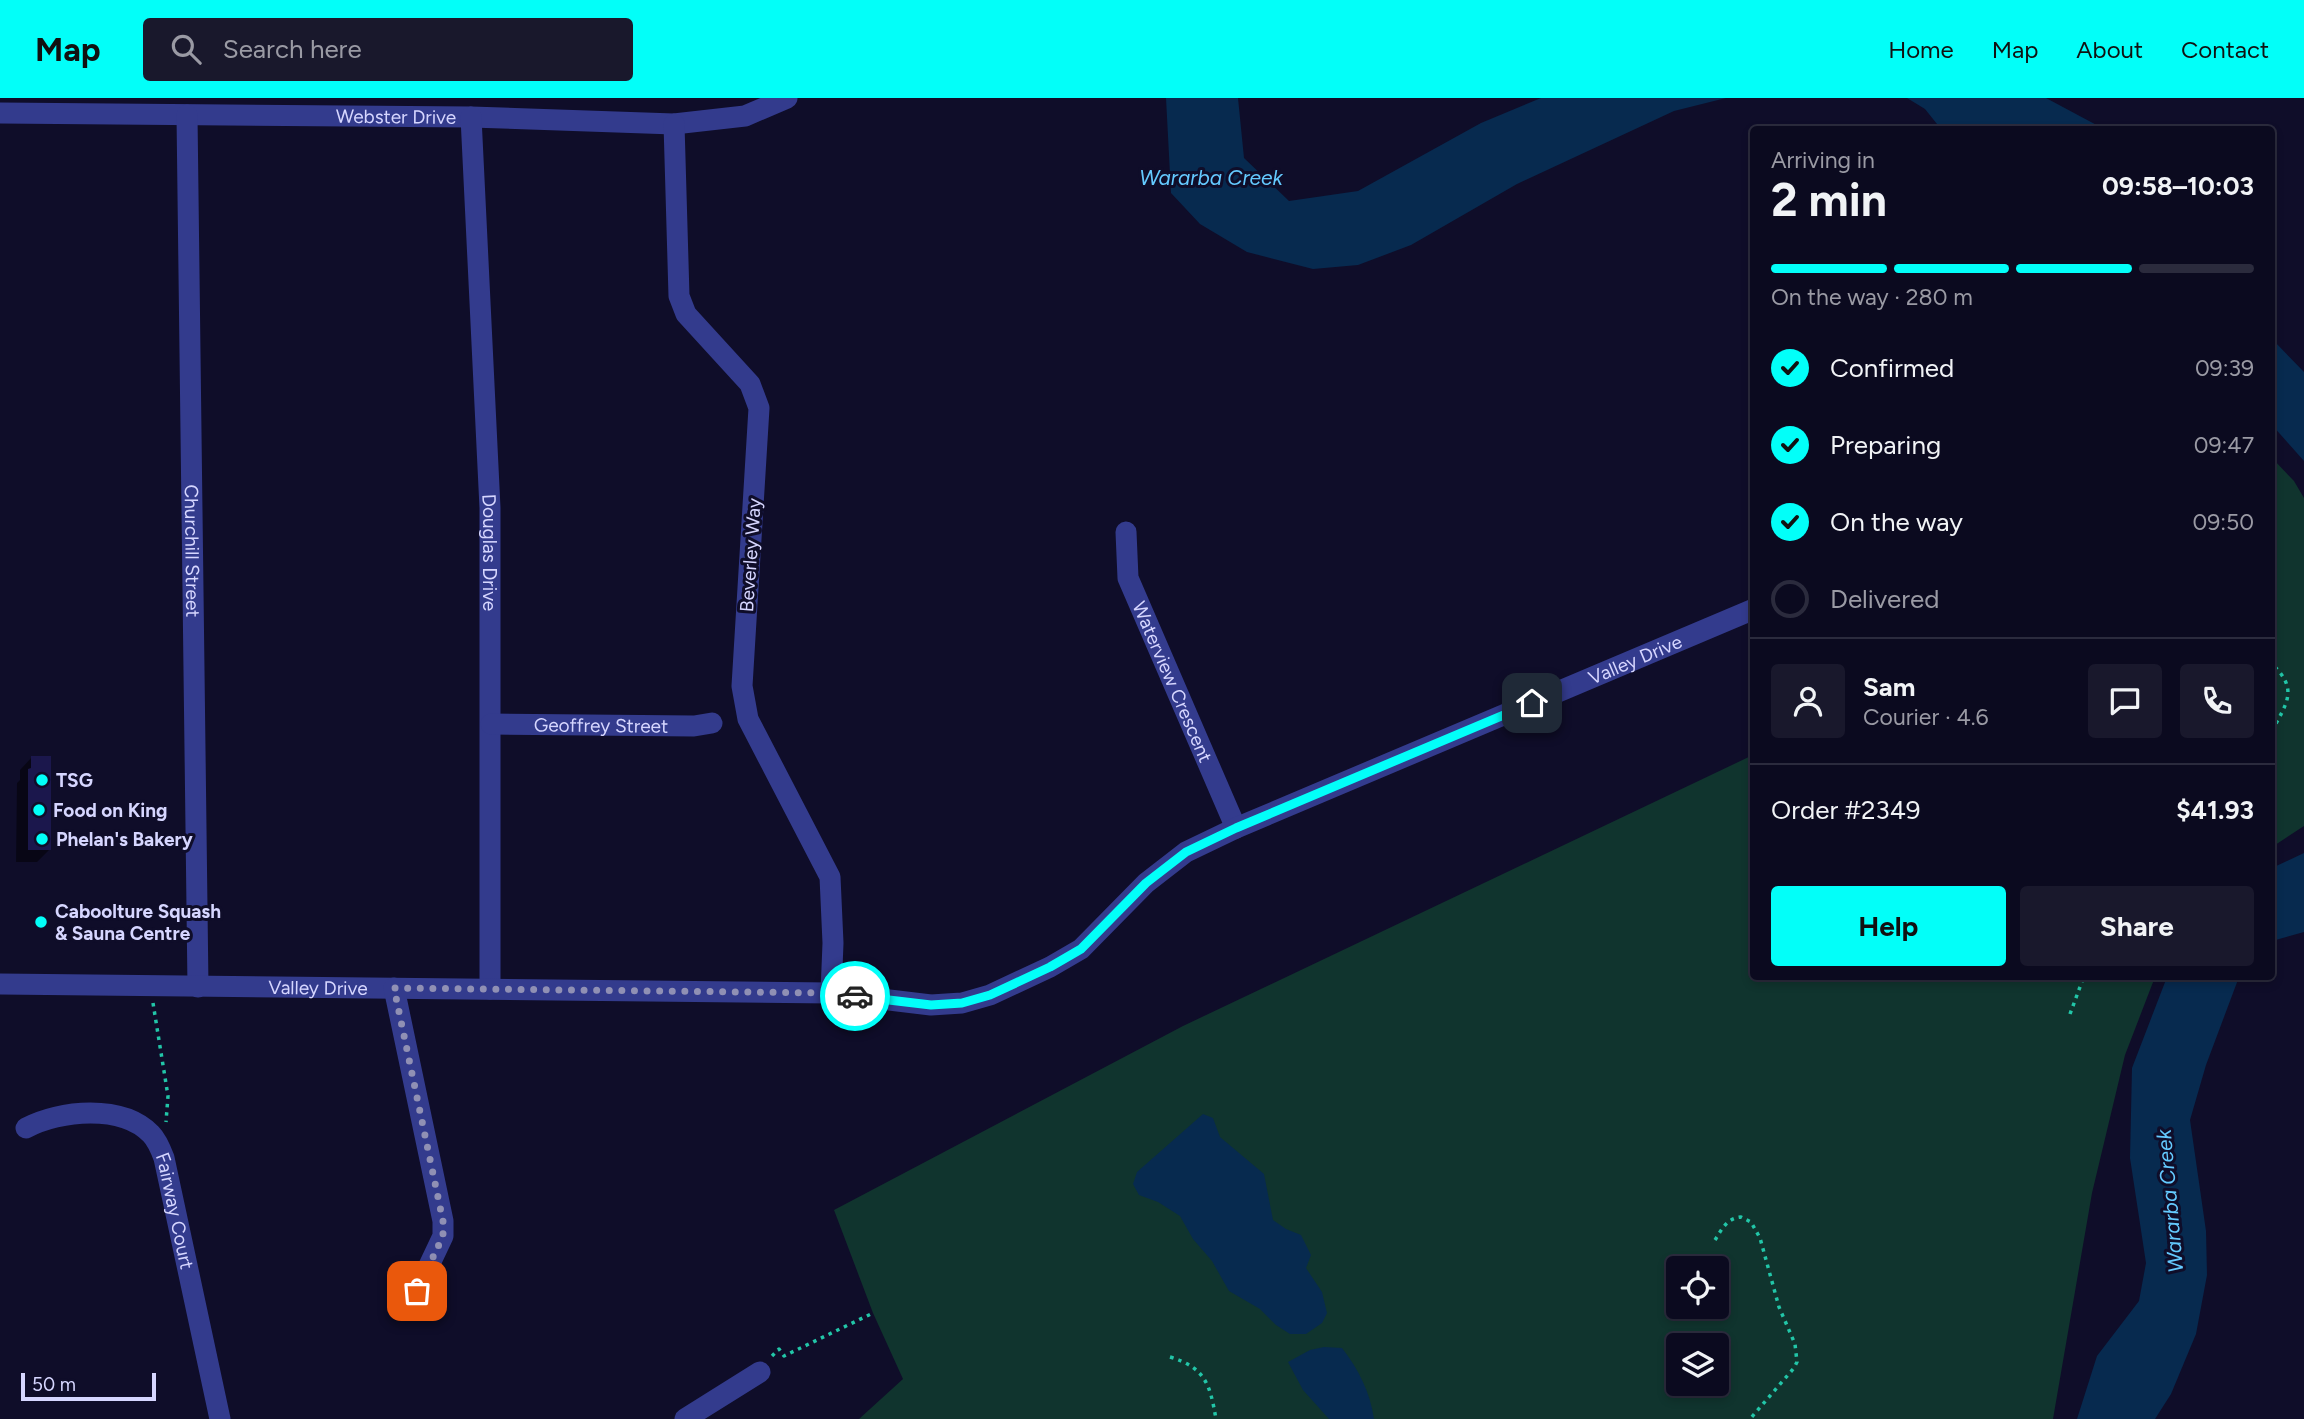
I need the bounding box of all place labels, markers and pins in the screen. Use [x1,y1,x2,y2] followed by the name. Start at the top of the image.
[1502,673,1562,733] pin
[56,769,93,792] place label: TSG
[34,772,50,788] marker: TSG
[53,799,167,822] place label: Food on King
[31,802,47,818] marker: Food on King
[56,828,193,851] place label: Phelan's Bakery
[34,831,50,847] marker: Phelan's Bakery
[55,900,221,945] place label: Caboolture Squash & Sauna Centre
[33,914,49,930] marker: Caboolture Squash & Sauna Centre
[387,1261,447,1321] pin

